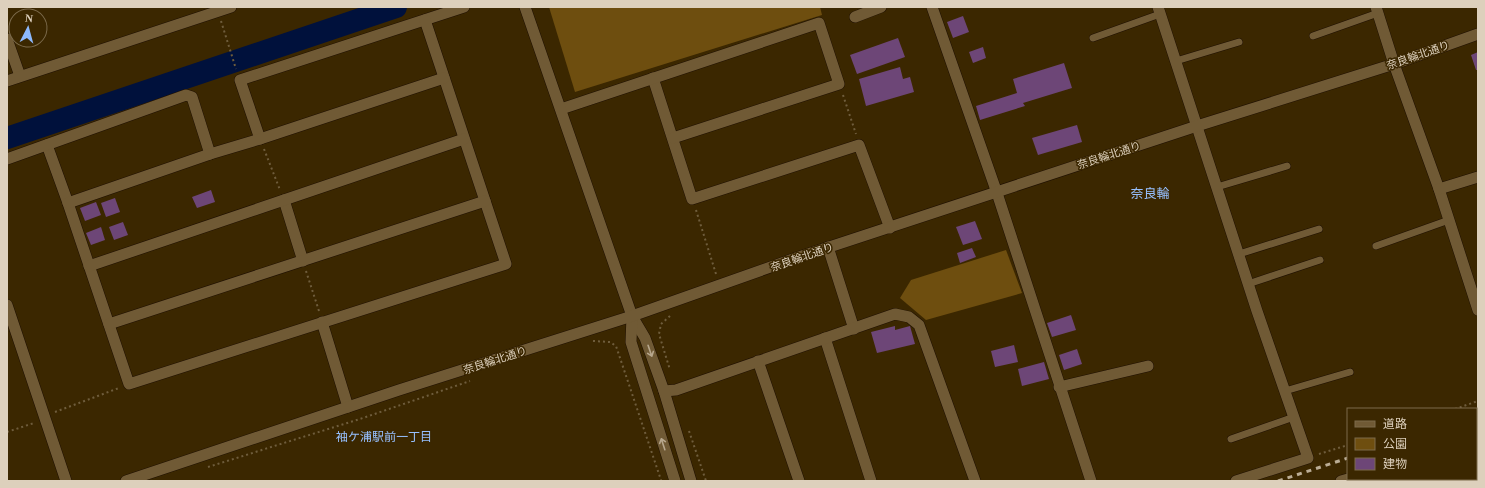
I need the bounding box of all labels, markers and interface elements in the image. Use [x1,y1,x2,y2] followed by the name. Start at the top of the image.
[8,8,48,48] north arrow
[24,12,34,24] text: N
[1385,39,1451,71] street label: 奈良輪北通り
[1076,139,1142,171] street label: 奈良輪北通り
[1130,186,1170,201] district label: 奈良輪
[769,241,835,273] street label: 奈良輪北通り
[462,344,528,376] street label: 奈良輪北通り
[647,344,654,357] one-way arrow
[1347,408,1477,480] legend
[1383,417,1407,431] text: 道路
[336,430,432,444] district label: 袖ケ浦駅前一丁目
[1383,437,1407,451] text: 公園
[659,438,666,451] one-way arrow
[1383,457,1407,471] text: 建物

